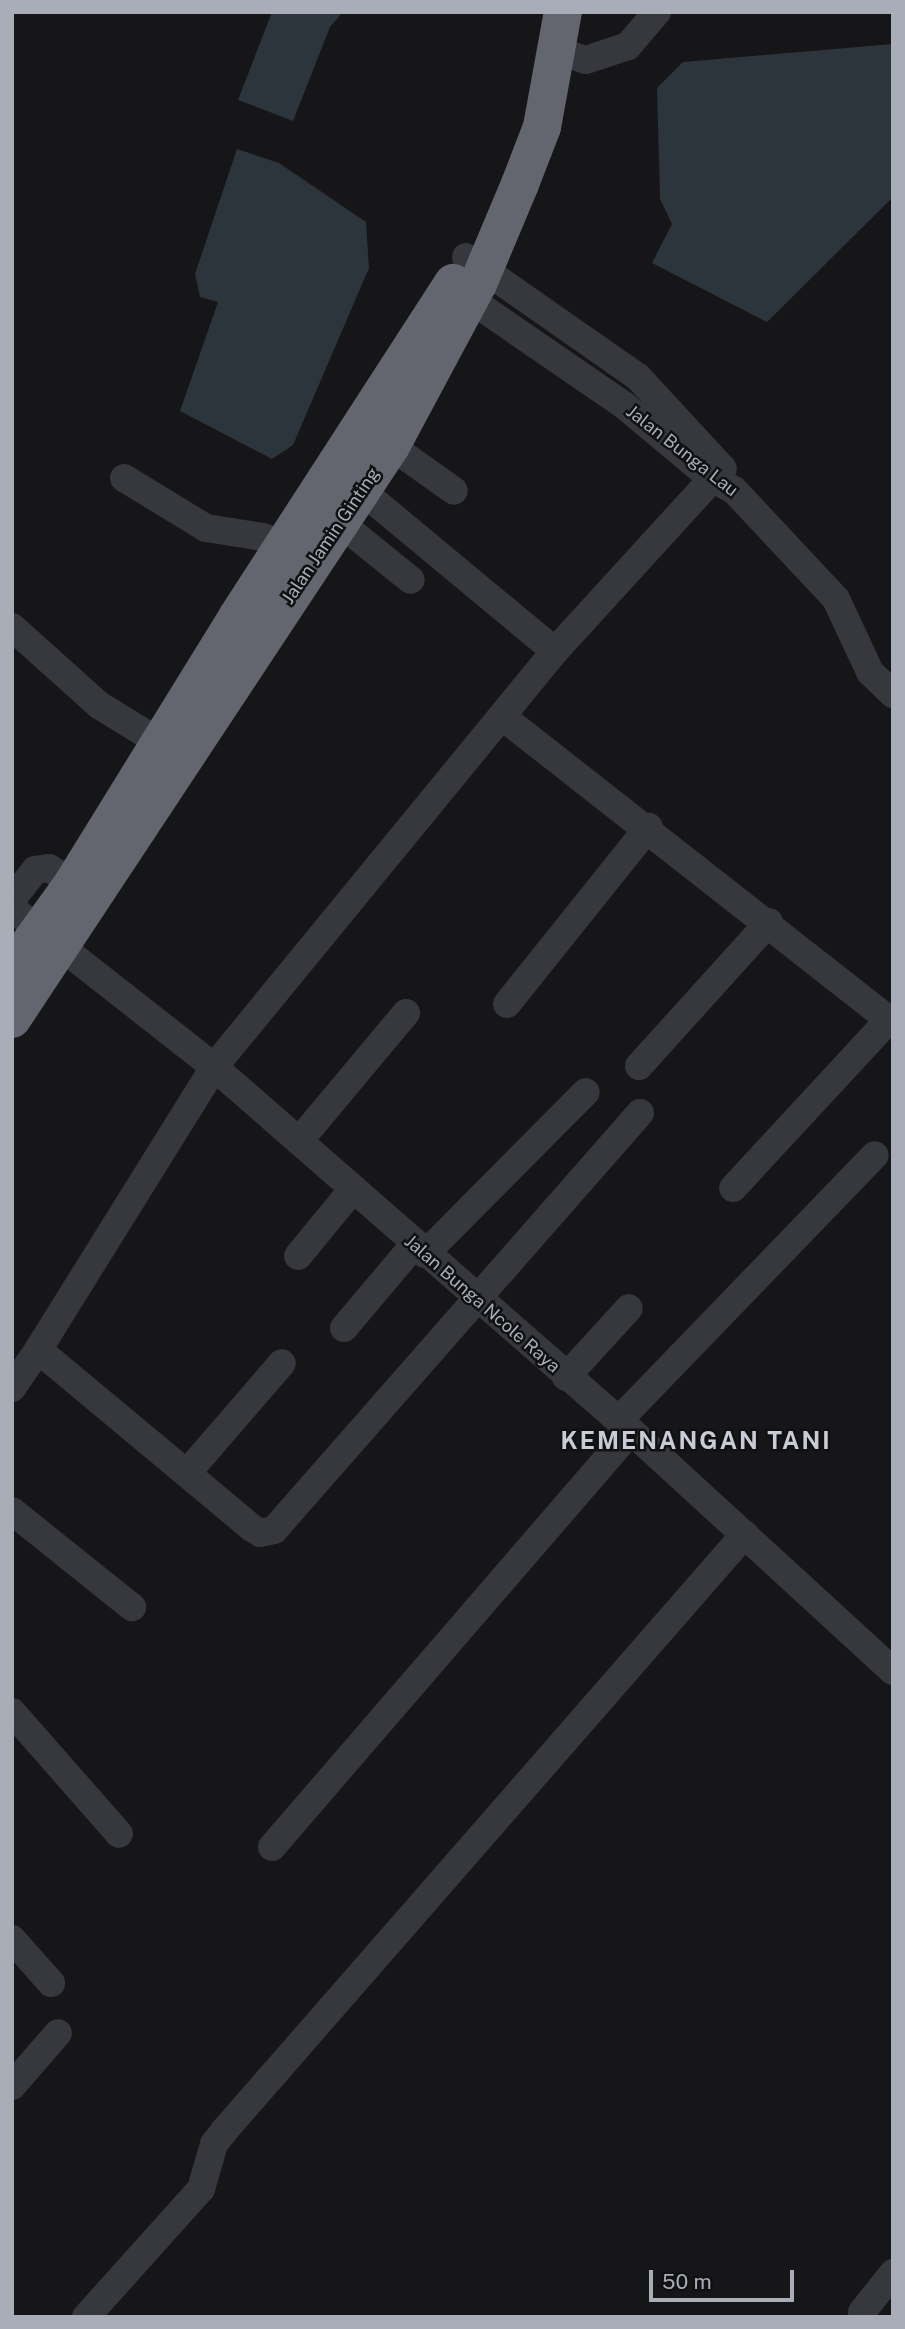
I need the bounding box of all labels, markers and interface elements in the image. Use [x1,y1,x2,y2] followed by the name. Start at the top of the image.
[622,401,742,501] street label: Jalan Bunga Lau
[277,464,385,608] street label: Jalan Jamin Ginting
[400,1230,564,1378] street label: Jalan Bunga Ncole Raya
[562,1427,830,1455] district label: KEMENANGAN TANI
[653,2256,798,2300] scale bar
[662,2269,712,2294] text: 50 m

